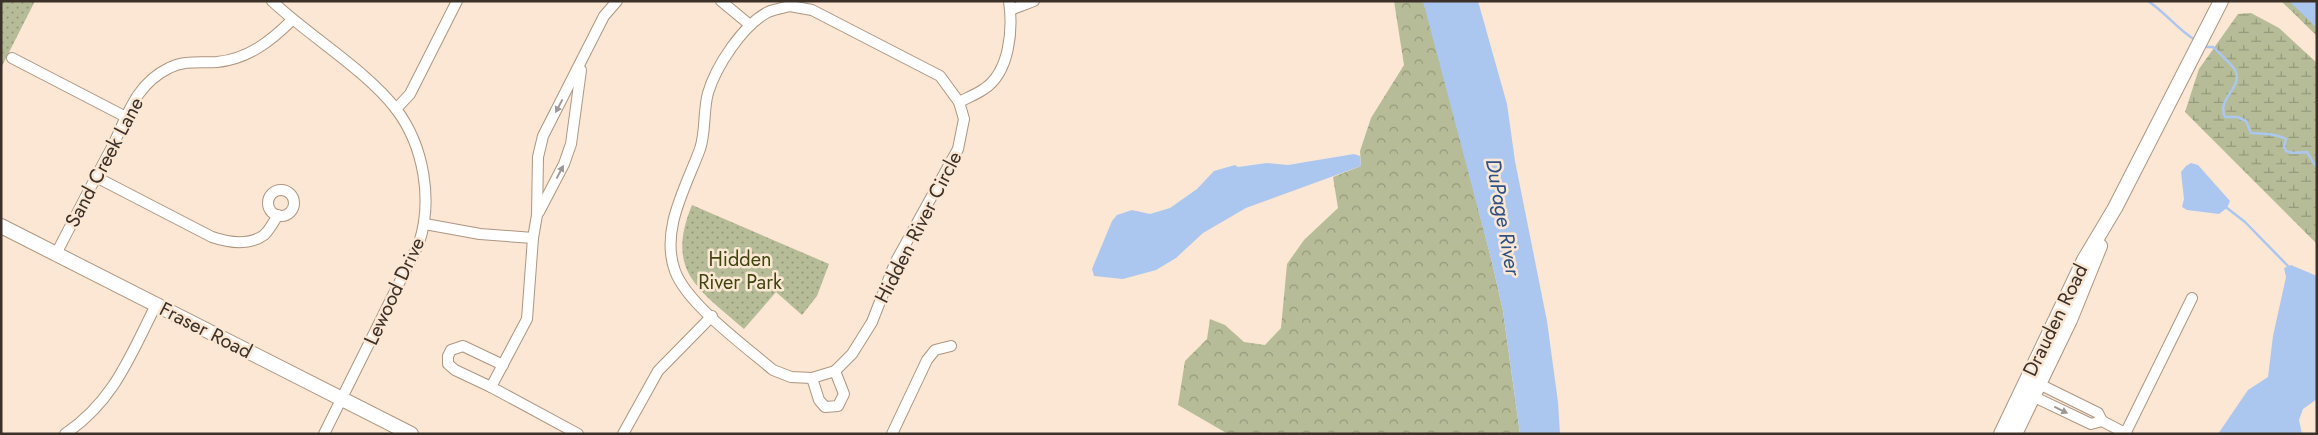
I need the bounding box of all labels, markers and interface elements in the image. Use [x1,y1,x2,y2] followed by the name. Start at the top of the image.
[58,92,151,232] street label: Sand Creek Lane
[554,100,563,113] one-way arrow
[868,146,969,308] street label: Hidden River Circle
[1478,156,1528,279] water label: DuPage River
[556,165,564,179] one-way arrow
[357,233,432,350] street label: Lewood Drive
[698,245,782,297] park label: Hidden River Park
[2016,259,2095,381] street label: Drauden Road
[154,295,257,366] street label: Fraser Road
[2054,406,2068,414] one-way arrow

